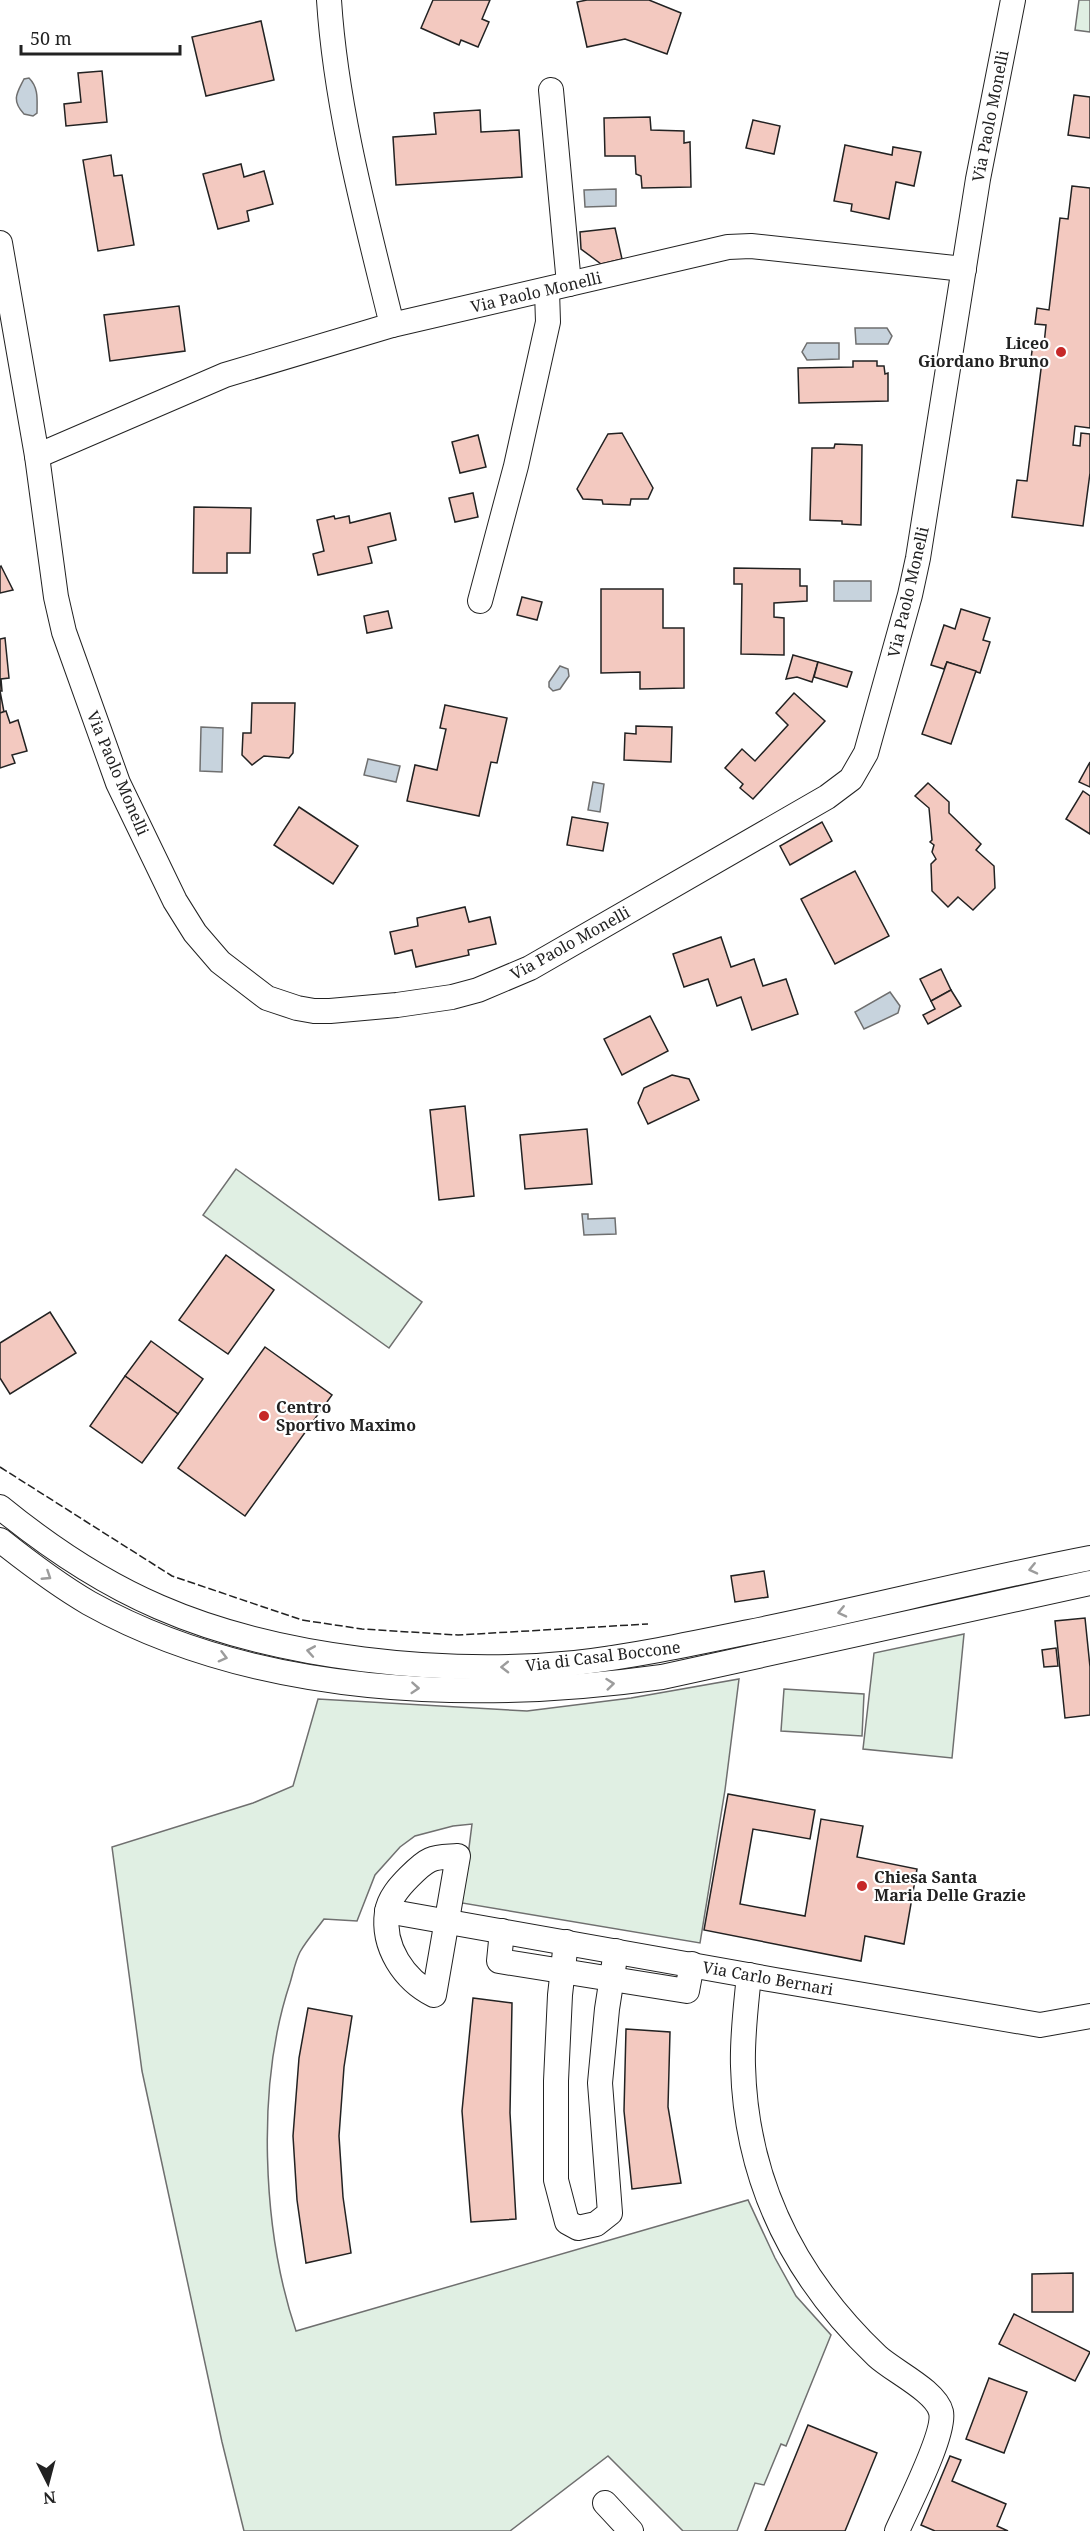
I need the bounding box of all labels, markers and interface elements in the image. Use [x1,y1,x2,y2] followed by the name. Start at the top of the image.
[21,18,180,56] scale bar
[30,26,72,50] text: 50 m
[966,48,1014,184] street label: Via Paolo Monelli
[468,266,604,318] street label: Via Paolo Monelli
[918,332,1049,372] place label: Liceo Giordano Bruno
[1054,345,1068,359] marker: Liceo Giordano Bruno
[882,524,934,660] street label: Via Paolo Monelli
[82,707,154,839] street label: Via Paolo Monelli
[506,901,634,985] street label: Via Paolo Monelli
[276,1396,416,1436] place label: Centro Sportivo Maximo
[257,1409,271,1423] marker: Centro Sportivo Maximo
[1028,1562,1038,1575] one-way arrow
[40,1568,51,1579] one-way arrow
[838,1605,848,1618] one-way arrow
[524,1636,682,1676] street label: Via di Casal Boccone
[307,1645,317,1658] one-way arrow
[218,1649,228,1662] one-way arrow
[501,1661,510,1673] one-way arrow
[605,1678,614,1691] one-way arrow
[411,1681,420,1694] one-way arrow
[874,1866,1026,1906] place label: Chiesa Santa Maria Delle Grazie
[855,1879,869,1893] marker: Chiesa Santa Maria Delle Grazie
[701,1956,835,2000] street label: Via Carlo Bernari
[18,2453,78,2513] north arrow
[42,2486,57,2510] text: N

